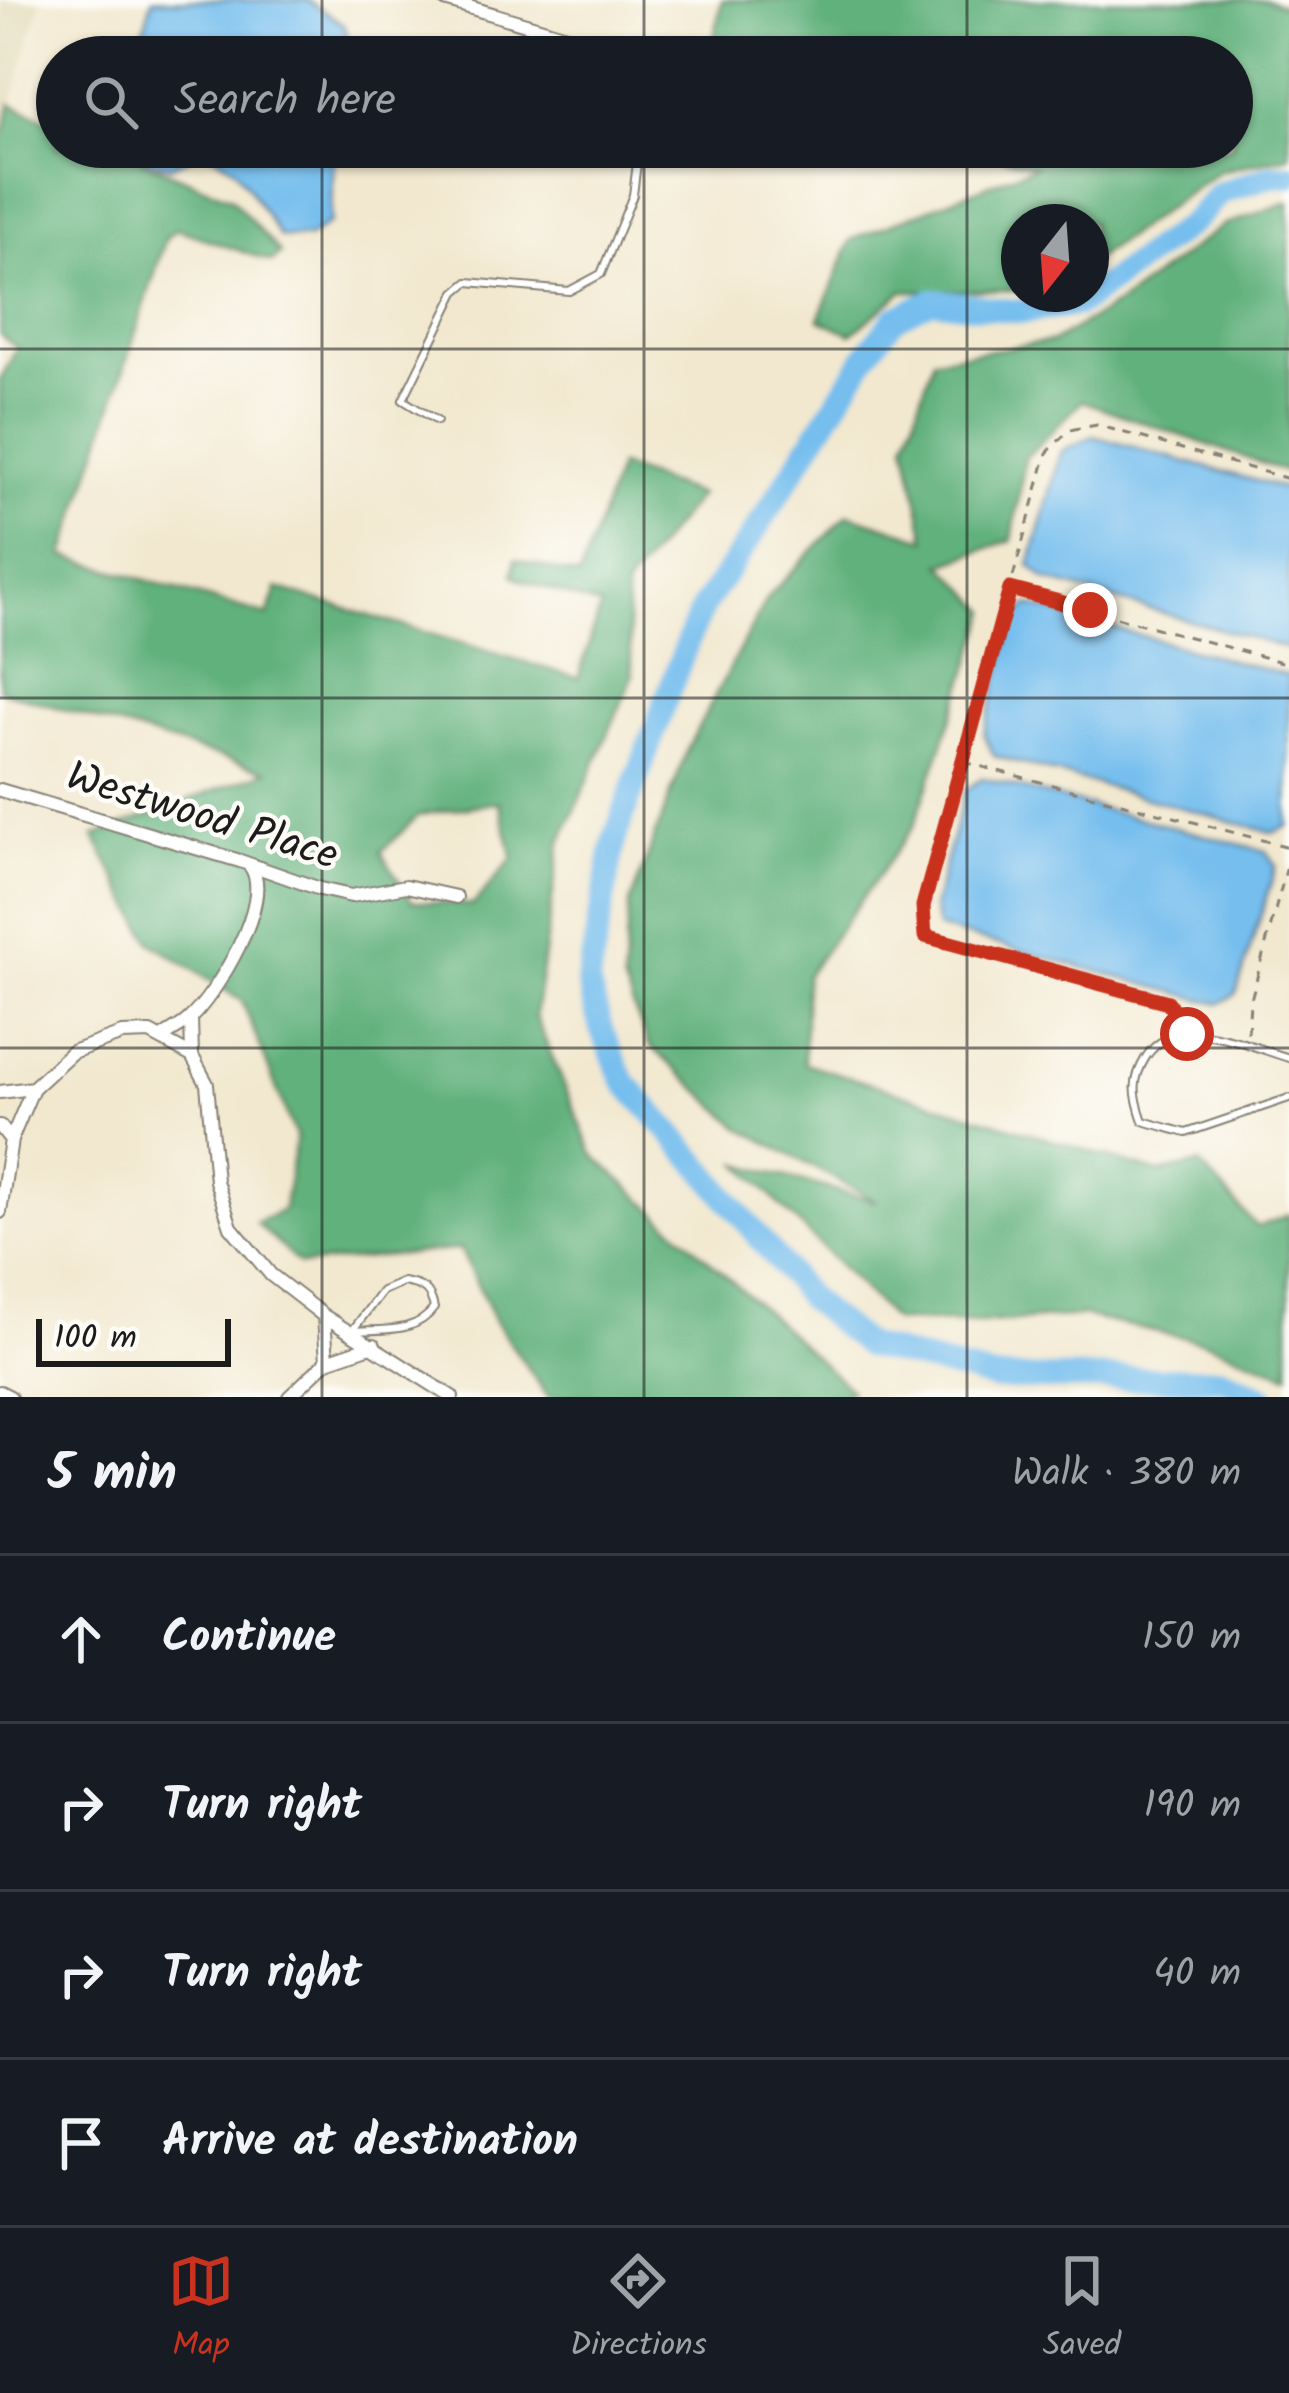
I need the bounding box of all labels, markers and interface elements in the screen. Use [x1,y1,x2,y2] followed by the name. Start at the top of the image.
[36,36,1253,168] search box
[174,66,396,138] text: Search here
[78,69,144,135] icon: search
[1001,204,1109,312] north arrow
[1063,583,1117,637] route end
[58,744,346,890] street label: Westwood Place
[1160,1007,1214,1061] route start
[36,1313,231,1366] scale bar
[54,1313,137,1366] text: 100 m
[48,1435,177,1516] text: 5 min
[1012,1444,1241,1506] text: Walk · 380 m
[162,1603,336,1675] text: Continue
[48,1606,114,1672] icon: ahead
[1142,1608,1241,1670] text: 150 m
[162,1771,362,1843] text: Turn right
[48,1774,114,1840] icon: right
[1144,1776,1241,1838] text: 190 m
[162,1939,362,2011] text: Turn right
[48,1942,114,2008] icon: right
[1153,1944,1241,2006] text: 40 m
[162,2107,578,2179] text: Arrive at destination
[48,2110,114,2176] icon: arrive
[168,2248,234,2373] tab: Map
[570,2248,707,2373] tab: Directions
[1043,2248,1121,2373] tab: Saved

